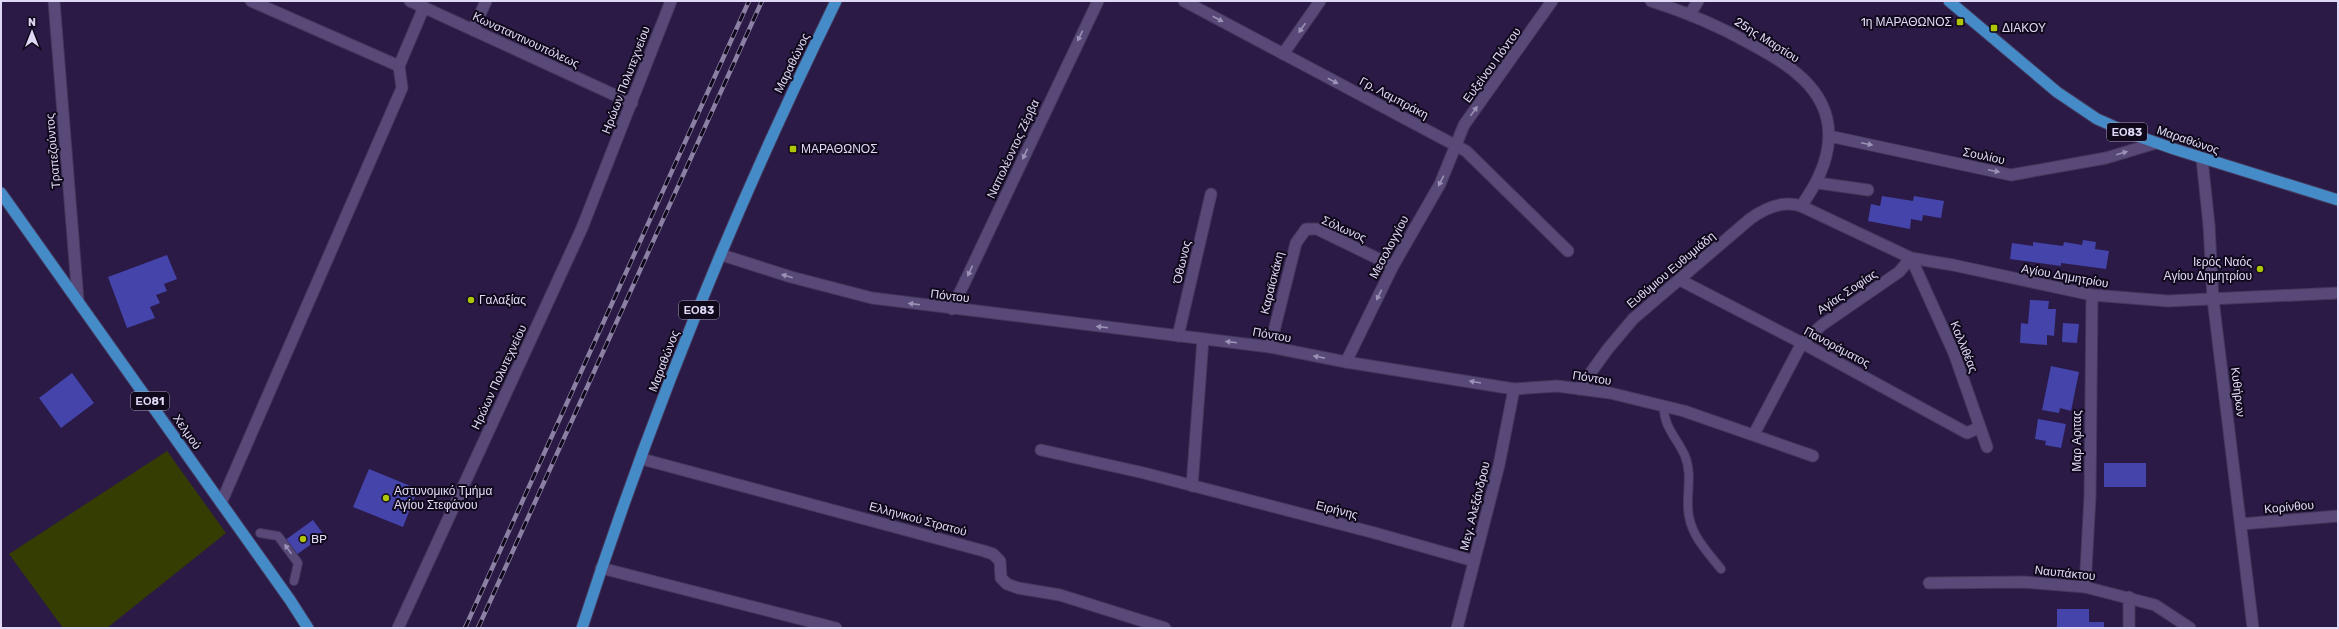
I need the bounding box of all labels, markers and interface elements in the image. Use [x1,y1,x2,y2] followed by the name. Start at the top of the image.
[470,9,582,71] street label: Κωνσταντινουπόλεως
[12,12,52,52] north arrow
[1732,15,1802,65] street label: 25ης Μαρτίου
[1861,15,1952,29] place label: 1η ΜΑΡΑΘΩΝΟΣ
[28,16,36,29] text: N
[1212,16,1224,23] one-way arrow
[1955,17,1965,27] marker: 1η ΜΑΡΑΘΩΝΟΣ
[2002,21,2046,35] place label: ΔΙΑΚΟΥ
[1298,22,1306,33] one-way arrow
[1989,23,1999,33] marker: ΔΙΑΚΟΥ
[599,24,653,136] street label: Ηρώων Πολυτεχνείου
[1460,25,1524,105] street label: Ευξείνου Πόντου
[771,30,813,95] street label: Μαραθώνος
[1077,30,1084,42] one-way arrow
[1357,74,1431,122] street label: Γρ. Λαμπράκη
[1327,78,1338,84] one-way arrow
[984,97,1042,201] street label: Ναπολέοντος Ζέρβα
[1470,106,1478,116] one-way arrow
[43,113,63,189] street label: Τραπεζούντος
[2107,123,2147,141] road number: ΕΟ83
[2155,123,2221,157] street label: Μαραθώνος
[801,142,878,156] place label: ΜΑΡΑΘΩΝΟΣ
[1861,142,1873,148] one-way arrow
[788,144,798,154] marker: ΜΑΡΑΘΩΝΟΣ
[1962,145,2006,167] street label: Σουλίου
[1022,148,1028,159] one-way arrow
[2116,150,2128,156] one-way arrow
[1988,169,2001,175] one-way arrow
[1438,175,1444,187] one-way arrow
[1319,213,1369,245] street label: Σόλωνος
[1366,213,1412,281] street label: Μεσολογγίου
[1624,229,1718,311] street label: Ευθύμιου Ευθυμιάδη
[1170,239,1194,286] street label: Όθωνος
[1257,250,1287,316] street label: Καραϊσκάκη
[2164,255,2252,283] place label: Ιερός Ναός Αγίου Δημητρίου
[2020,261,2110,291] street label: Αγίου Δημητρίου
[2255,264,2265,274] marker: Ιερός Ναός Αγίου Δημητρίου
[967,266,973,277] one-way arrow
[1814,267,1880,317] street label: Αγίας Σοφίας
[781,273,793,279] one-way arrow
[930,287,970,305] street label: Πόντου
[1376,290,1382,301] one-way arrow
[479,293,526,307] place label: Γαλαξίας
[466,295,476,305] marker: Γαλαξίας
[679,301,719,319] road number: ΕΟ83
[907,301,920,307] one-way arrow
[1947,319,1981,375] street label: Καλλιθέας
[469,322,529,432] street label: Ηρώων Πολυτεχνείου
[1096,324,1108,330] one-way arrow
[1802,324,1873,370] street label: Πανοράματος
[1252,325,1292,345] street label: Πόντου
[646,328,682,394] street label: Μαραθώνος
[1225,339,1237,345] one-way arrow
[1313,354,1326,360] one-way arrow
[2228,366,2248,418] street label: Κυθήρων
[1572,368,1612,388] street label: Πόντου
[1469,378,1482,384] one-way arrow
[131,392,169,410] road number: ΕΟ81
[2070,410,2084,472] street label: Μαρ Αριτας
[170,412,204,452] street label: Χελμού
[1457,460,1493,552] street label: Μεγ. Αλεξάνδρου
[394,484,492,512] place label: Αστυνομικό Τμήμα Αγίου Στεφάνου
[381,493,391,503] marker: Αστυνομικό Τμήμα Αγίου Στεφάνου
[1315,498,1360,522] street label: Ειρήνης
[2264,498,2314,516] street label: Κορίνθου
[868,499,968,539] street label: Ελληνικού Στρατού
[311,532,327,546] place label: BP
[298,534,308,544] marker: BP
[284,544,292,554] one-way arrow
[2034,563,2096,583] street label: Ναυπάκτου

